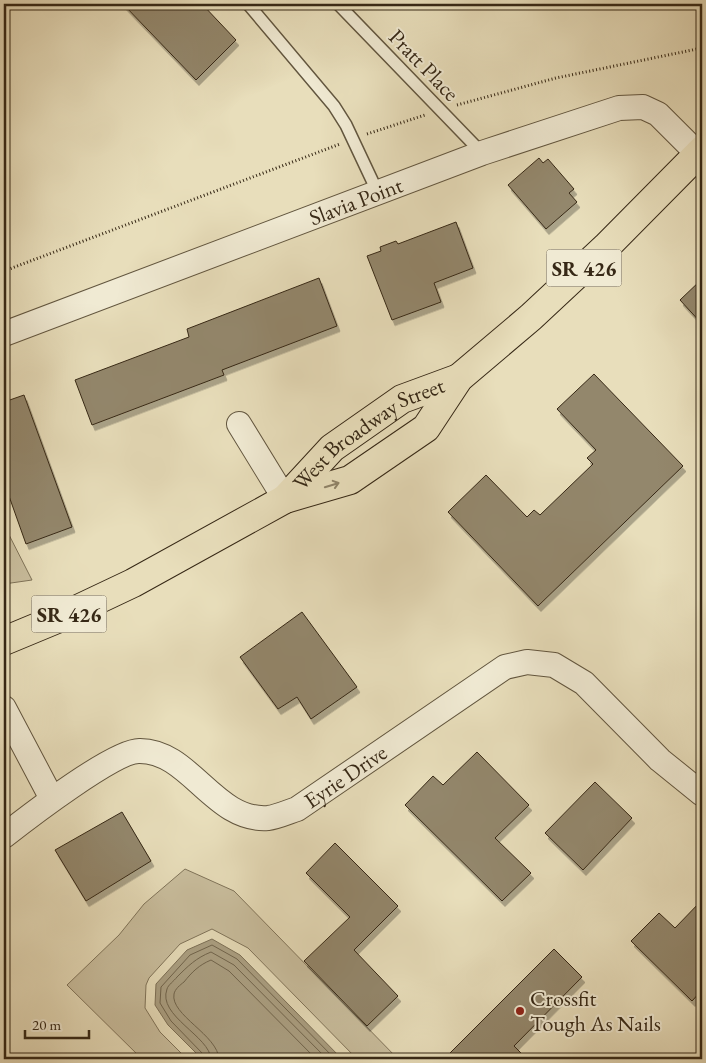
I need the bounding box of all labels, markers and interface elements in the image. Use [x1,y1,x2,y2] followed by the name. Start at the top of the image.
[382,23,466,108] street label: Pratt Place
[305,170,407,232] street label: Slavia Point
[546,250,622,286] road number: SR 426
[286,370,448,496] street label: West Broadway Street
[323,480,339,490] one-way arrow
[32,596,106,632] road number: SR 426
[298,737,393,815] street label: Eyrie Drive
[530,984,661,1038] place label: Crossfit Tough As Nails
[514,1005,526,1017] marker: Crossfit Tough As Nails
[25,1008,89,1040] scale bar
[32,1015,61,1034] text: 20 m

